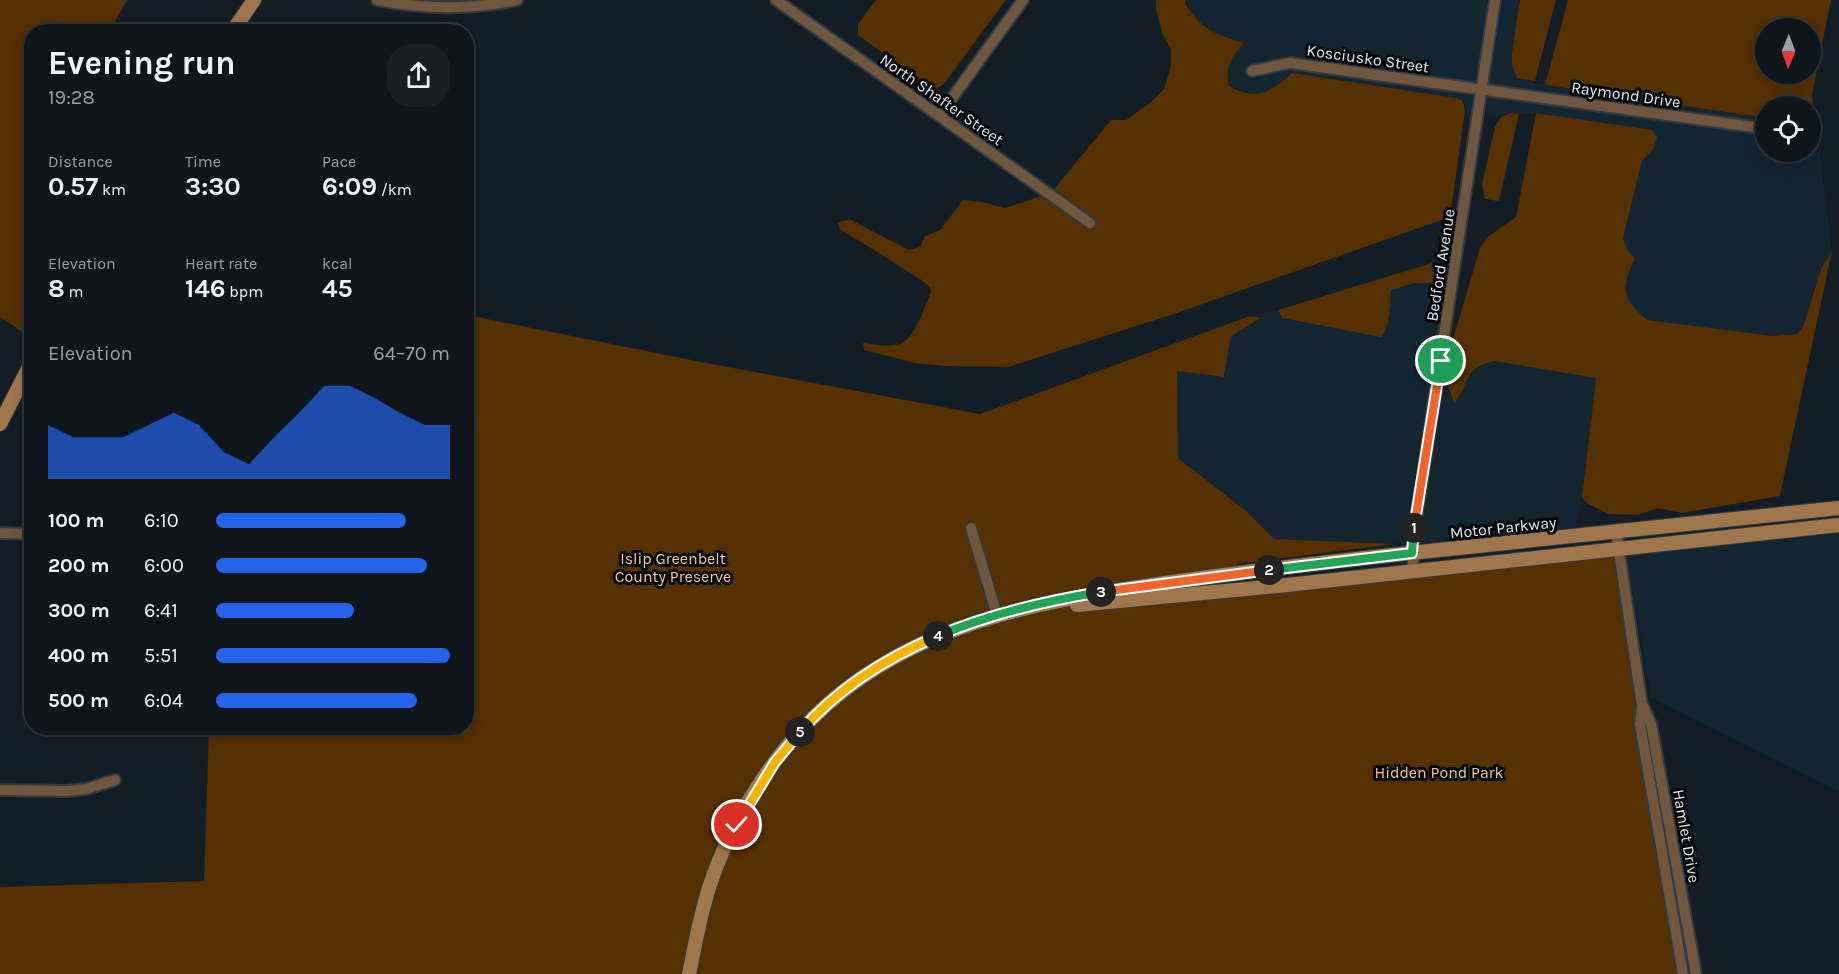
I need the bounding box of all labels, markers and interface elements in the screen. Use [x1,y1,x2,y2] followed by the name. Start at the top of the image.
[1755,18,1821,84] north arrow
[1755,18,1821,162] map controls
[1305,40,1430,76] street label: Kosciusko Street
[48,44,236,82] text: Evening run
[387,44,450,107] button: share
[876,50,1007,149] street label: North Shafter Street
[1570,77,1682,112] street label: Raymond Drive
[48,86,95,109] text: 19:28
[1755,96,1821,162] button: locate
[48,152,113,171] text: Distance
[185,152,221,171] text: Time
[322,152,356,171] text: Pace
[48,171,98,202] text: 0.57
[185,171,241,202] text: 3:30
[322,171,377,202] text: 6:09
[98,180,126,199] text: km
[377,180,412,199] text: /km
[1422,207,1459,323] street label: Bedford Avenue
[48,254,116,273] text: Elevation
[185,254,257,273] text: Heart rate
[322,254,353,273] text: kcal
[48,273,65,304] text: 8
[185,273,226,304] text: 146
[322,273,353,304] text: 45
[65,282,84,301] text: m
[226,282,263,301] text: bpm
[1415,335,1466,386] pin
[48,342,133,365] text: Elevation
[373,342,450,365] text: 64–70 m
[1424,344,1457,377] icon: arrive
[48,509,104,532] text: 100 m
[144,509,179,532] text: 6:10
[1449,512,1558,543] street label: Motor Parkway
[1399,513,1429,543] pin: 1
[1411,518,1417,537] text: 1
[615,549,731,586] park label: Islip Greenbelt County Preserve
[48,554,109,577] text: 200 m
[144,554,184,577] text: 6:00
[1254,555,1284,585] pin: 2
[1264,560,1274,579] text: 2
[1086,577,1116,607] pin: 3
[1096,582,1106,601] text: 3
[48,599,110,622] text: 300 m
[144,599,178,622] text: 6:41
[923,621,953,651] pin: 4
[933,626,943,645] text: 4
[48,644,109,667] text: 400 m
[144,644,178,667] text: 5:51
[48,689,109,712] text: 500 m
[144,689,183,712] text: 6:04
[785,717,815,747] pin: 5
[795,722,805,741] text: 5
[1374,763,1504,782] park label: Hidden Pond Park
[1669,788,1704,884] street label: Hamlet Drive
[711,799,762,850] pin
[720,808,753,841] icon: check

